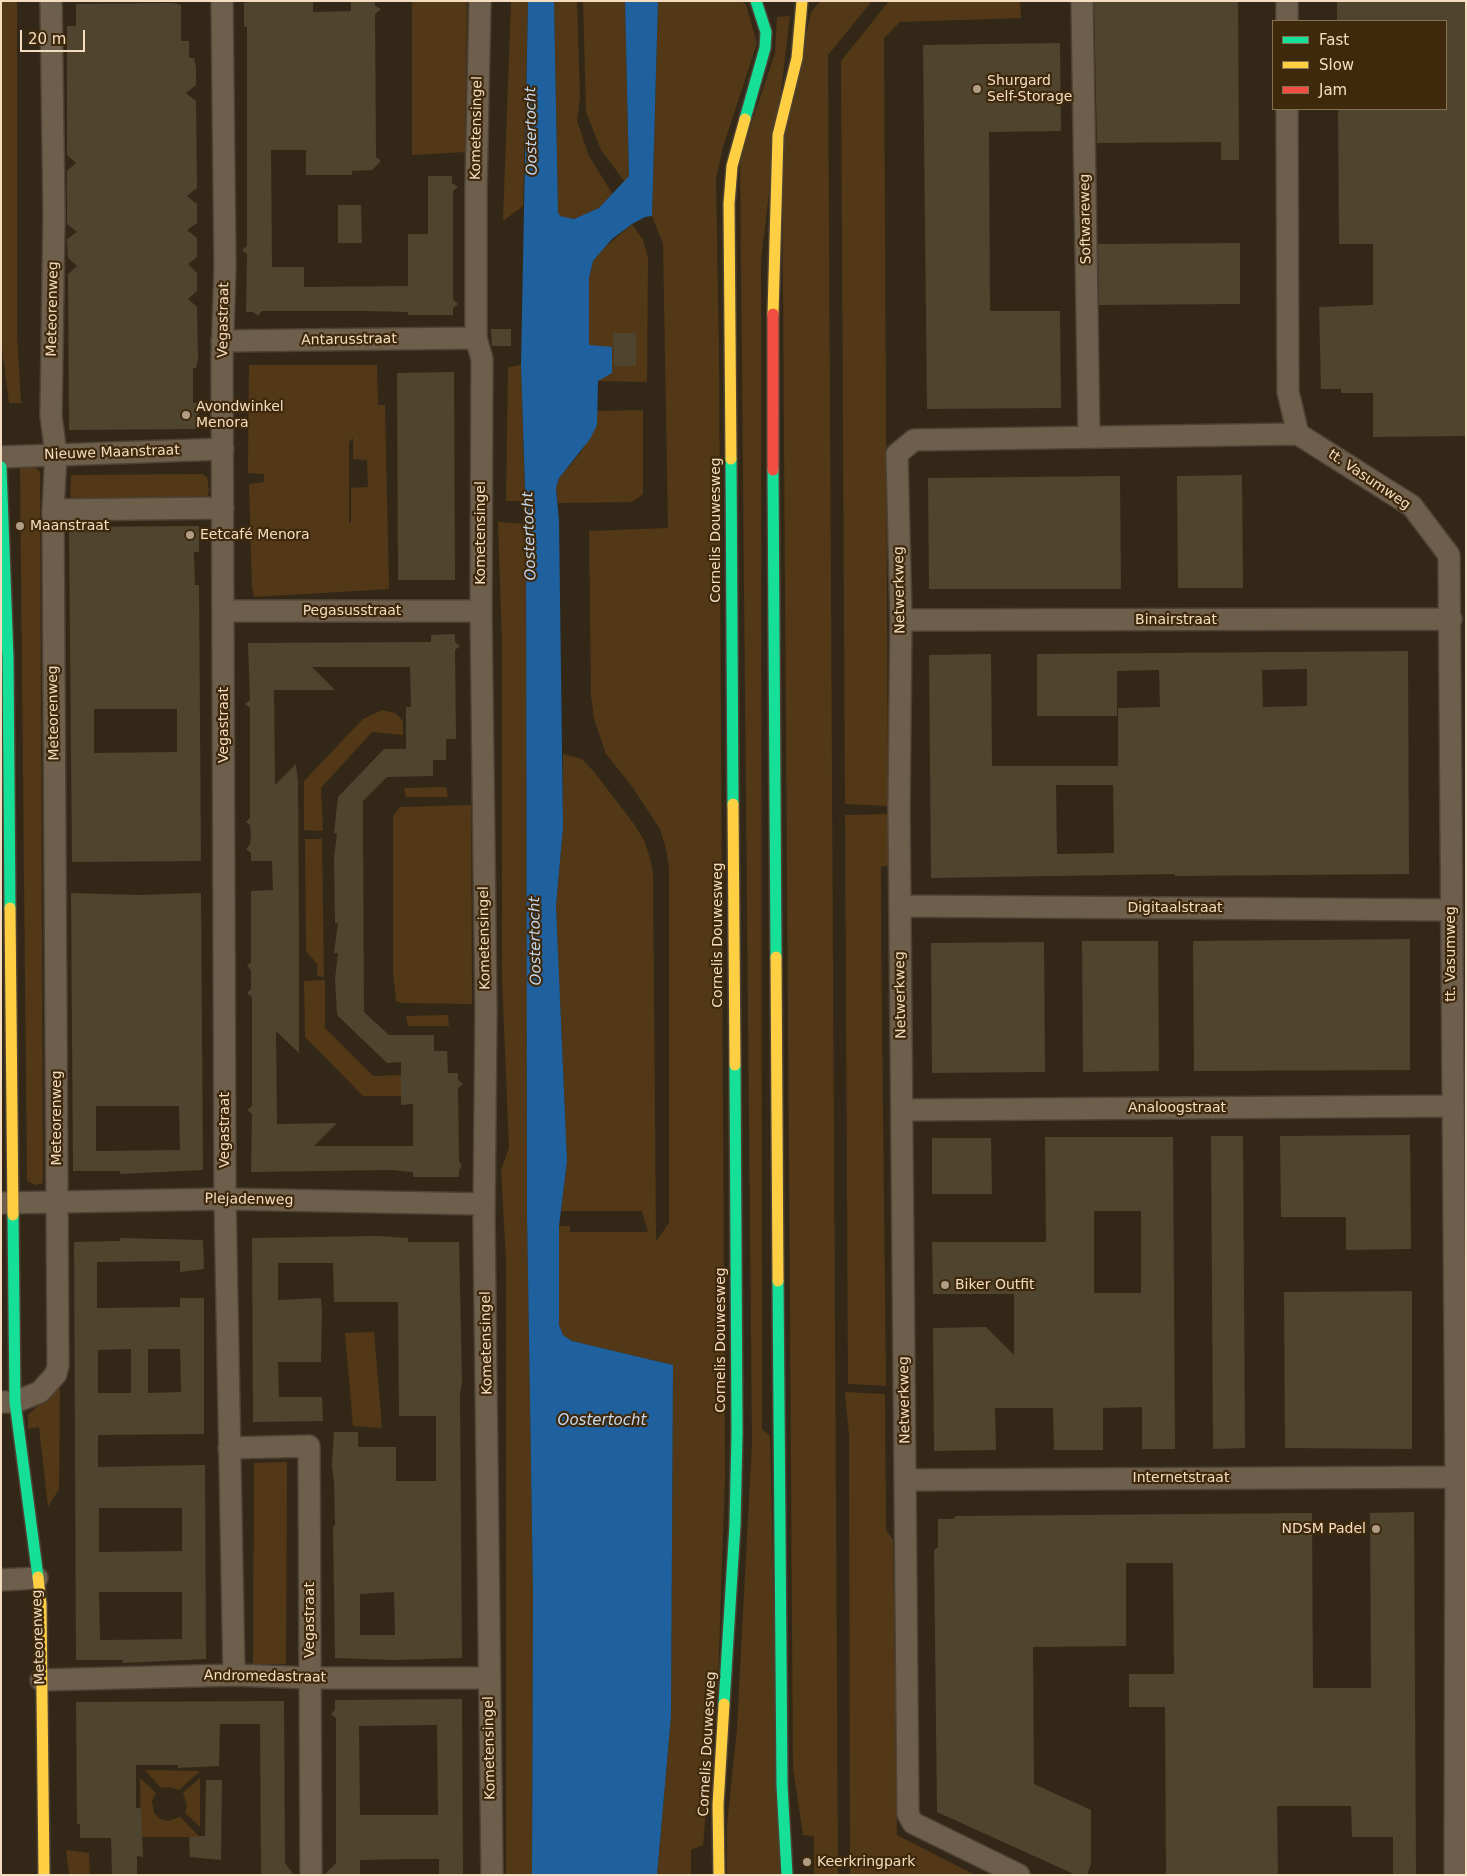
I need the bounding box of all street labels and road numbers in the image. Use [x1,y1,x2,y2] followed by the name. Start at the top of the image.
[468,76,486,180] street label: Kometensingel
[1077,174,1095,264] street label: Softwareweg
[44,261,62,357] street label: Meteorenweg
[215,282,233,358] street label: Vegastraat
[301,331,397,349] street label: Antarusstraat
[44,442,180,464] street label: Nieuwe Maanstraat
[1325,446,1413,514] street label: tt. Vasumweg
[708,457,724,603] street label: Cornelis Douwesweg
[473,481,489,585] street label: Kometensingel
[891,546,909,634] street label: Netwerkweg
[303,603,401,619] street label: Pegasusstraat
[1135,612,1217,628] street label: Binairstraat
[45,665,63,761] street label: Meteorenweg
[216,687,232,763] street label: Vegastraat
[710,862,726,1008] street label: Cornelis Douwesweg
[476,886,494,990] street label: Kometensingel
[1127,900,1223,916] street label: Digitaalstraat
[1443,906,1459,1002] street label: tt. Vasumweg
[892,951,910,1039] street label: Netwerkweg
[49,1070,65,1166] street label: Meteorenweg
[217,1092,233,1168] street label: Vegastraat
[1128,1100,1226,1116] street label: Analoogstraat
[204,1191,294,1209] street label: Plejadenweg
[713,1267,729,1413] street label: Cornelis Douwesweg
[478,1291,496,1395] street label: Kometensingel
[896,1356,914,1444] street label: Netwerkweg
[1133,1470,1229,1486] street label: Internetstraat
[302,1582,318,1658] street label: Vegastraat
[29,1589,49,1685] street label: Meteorenweg
[204,1668,326,1686] street label: Andromedastraat
[696,1671,720,1817] street label: Cornelis Douwesweg
[481,1696,499,1800] street label: Kometensingel

